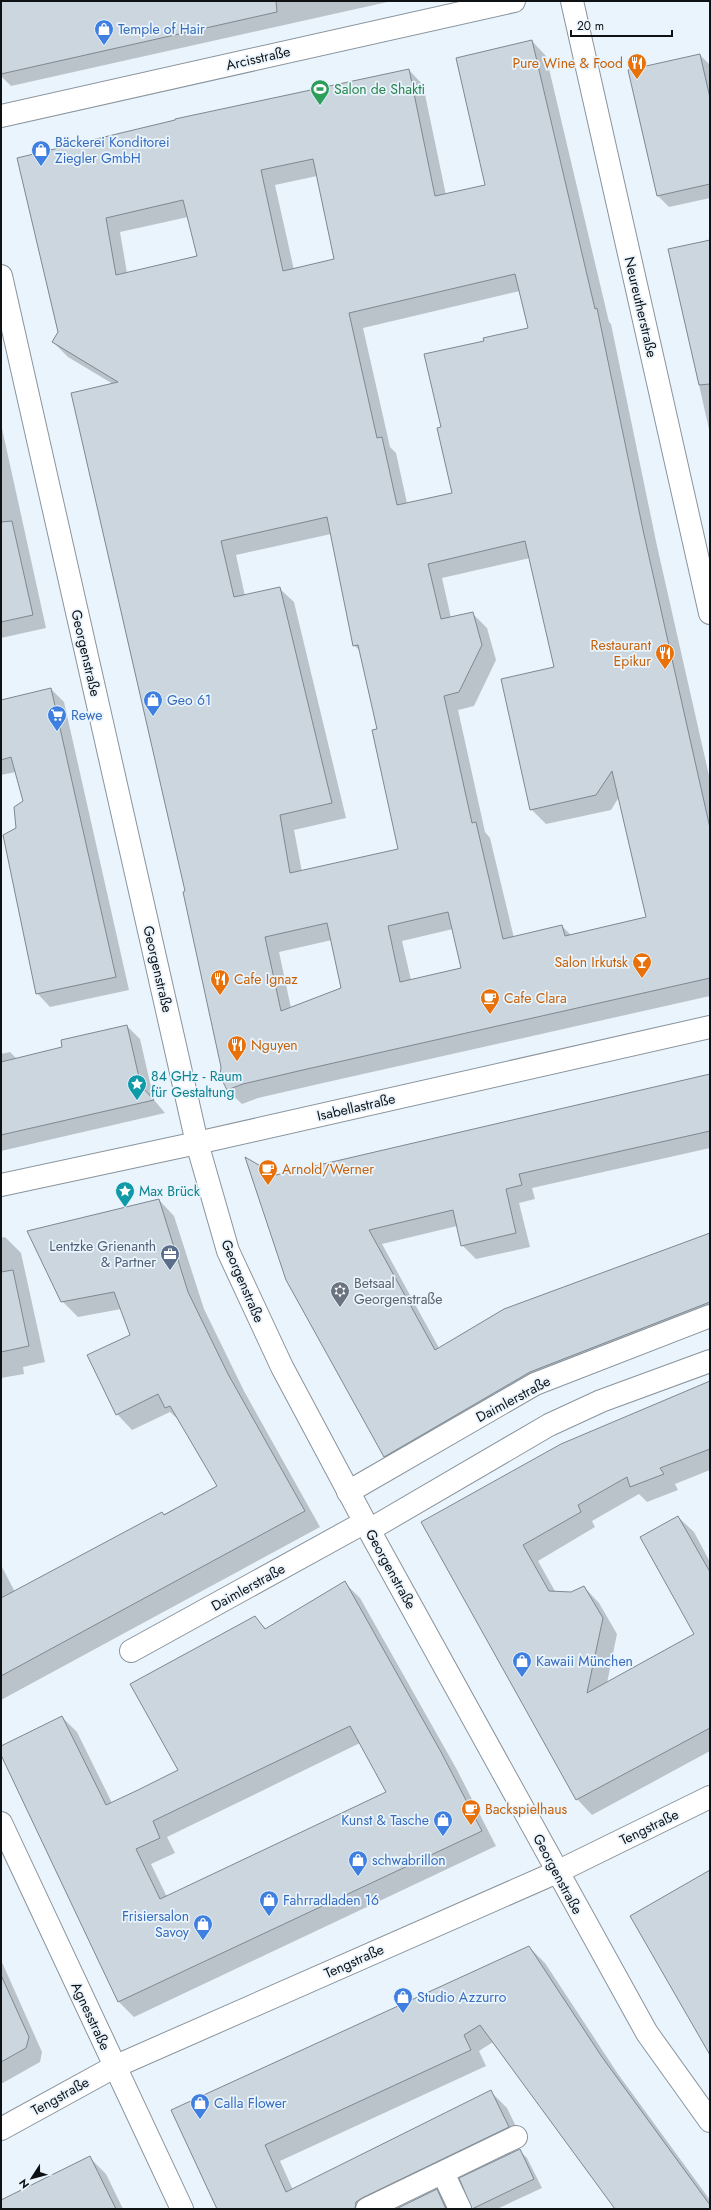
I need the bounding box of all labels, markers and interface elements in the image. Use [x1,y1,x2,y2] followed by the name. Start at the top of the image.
[571,12,672,38] scale bar
[577,17,604,35] text: 20 m
[93,18,115,46] shop icon: Temple of Hair
[118,19,205,39] place label: Temple of Hair
[224,41,292,75] street label: Arcisstraße
[626,52,648,80] restaurant icon: Pure Wine & Food
[512,53,623,73] place label: Pure Wine & Food
[309,78,331,106] sports icon: Salon de Shakti
[334,79,425,99] place label: Salon de Shakti
[55,132,170,168] place label: Bäckerei Konditorei Ziegler GmbH
[30,139,52,167] shop icon: Bäckerei Konditorei Ziegler GmbH
[620,255,662,359] street label: Neureutherstraße
[66,608,106,698] street label: Georgenstraße
[591,635,652,671] place label: Restaurant Epikur
[654,642,676,670] restaurant icon: Restaurant Epikur
[142,689,164,717] shop icon: Geo 61
[167,690,211,710] place label: Geo 61
[46,704,68,732] supermarket icon: Rewe
[71,705,102,725] place label: Rewe
[138,924,178,1014] street label: Georgenstraße
[631,951,653,979] bar icon: Salon Irkutsk
[554,952,629,972] place label: Salon Irkutsk
[209,968,231,996] restaurant icon: Cafe Ignaz
[234,969,298,989] place label: Cafe Ignaz
[479,987,501,1015] cafe icon: Cafe Clara
[504,988,567,1008] place label: Cafe Clara
[226,1034,248,1062] restaurant icon: Nguyen
[251,1035,298,1055] place label: Nguyen
[151,1066,243,1102] place label: 84 GHz - Raum für Gestaltung
[126,1073,148,1101] place icon: 84 GHz - Raum für Gestaltung
[315,1088,397,1126] street label: Isabellastraße
[257,1158,279,1186] cafe icon: Arnold/Werner
[282,1159,374,1179] place label: Arnold/Werner
[114,1180,136,1208] place icon: Max Brück
[139,1181,201,1201] place label: Max Brück
[49,1236,156,1272] place label: Lentzke Grienanth & Partner
[217,1236,269,1326] street label: Georgenstraße
[159,1243,181,1271] office icon: Lentzke Grienanth & Partner
[354,1273,443,1309] place label: Betsaal Georgenstraße
[329,1280,351,1308] synagogue icon: Betsaal Georgenstraße
[472,1371,554,1427] street label: Daimlerstraße
[361,1525,421,1613] street label: Georgenstraße
[207,1558,289,1616] street label: Daimlerstraße
[511,1650,533,1678] shop icon: Kawaii München
[536,1651,633,1671] place label: Kawaii München
[460,1798,482,1826] cafe icon: Backspielhaus
[485,1799,568,1819] place label: Backspielhaus
[616,1804,682,1850] street label: Tengstraße
[432,1809,454,1837] shop icon: Kunst & Tasche
[341,1810,429,1830] place label: Kunst & Tasche
[528,1830,588,1918] street label: Georgenstraße
[347,1849,369,1877] shop icon: schwabrillon
[372,1850,446,1870] place label: schwabrillon
[258,1889,280,1917] shop icon: Fahrradladen 16
[283,1890,379,1910] place label: Fahrradladen 16
[122,1906,190,1942] place label: Frisiersalon Savoy
[192,1913,214,1941] shop icon: Frisiersalon Savoy
[321,1939,387,1983] street label: Tengstraße
[66,1979,116,2053] street label: Agnesstraße
[392,1986,414,2014] shop icon: Studio Azzurro
[417,1987,507,2007] place label: Studio Azzurro
[27,2072,93,2120] street label: Tengstraße
[189,2092,211,2120] shop icon: Calla Flower
[214,2093,287,2113] place label: Calla Flower
[12,2158,52,2198] north arrow
[15,2176,33,2192] text: N

